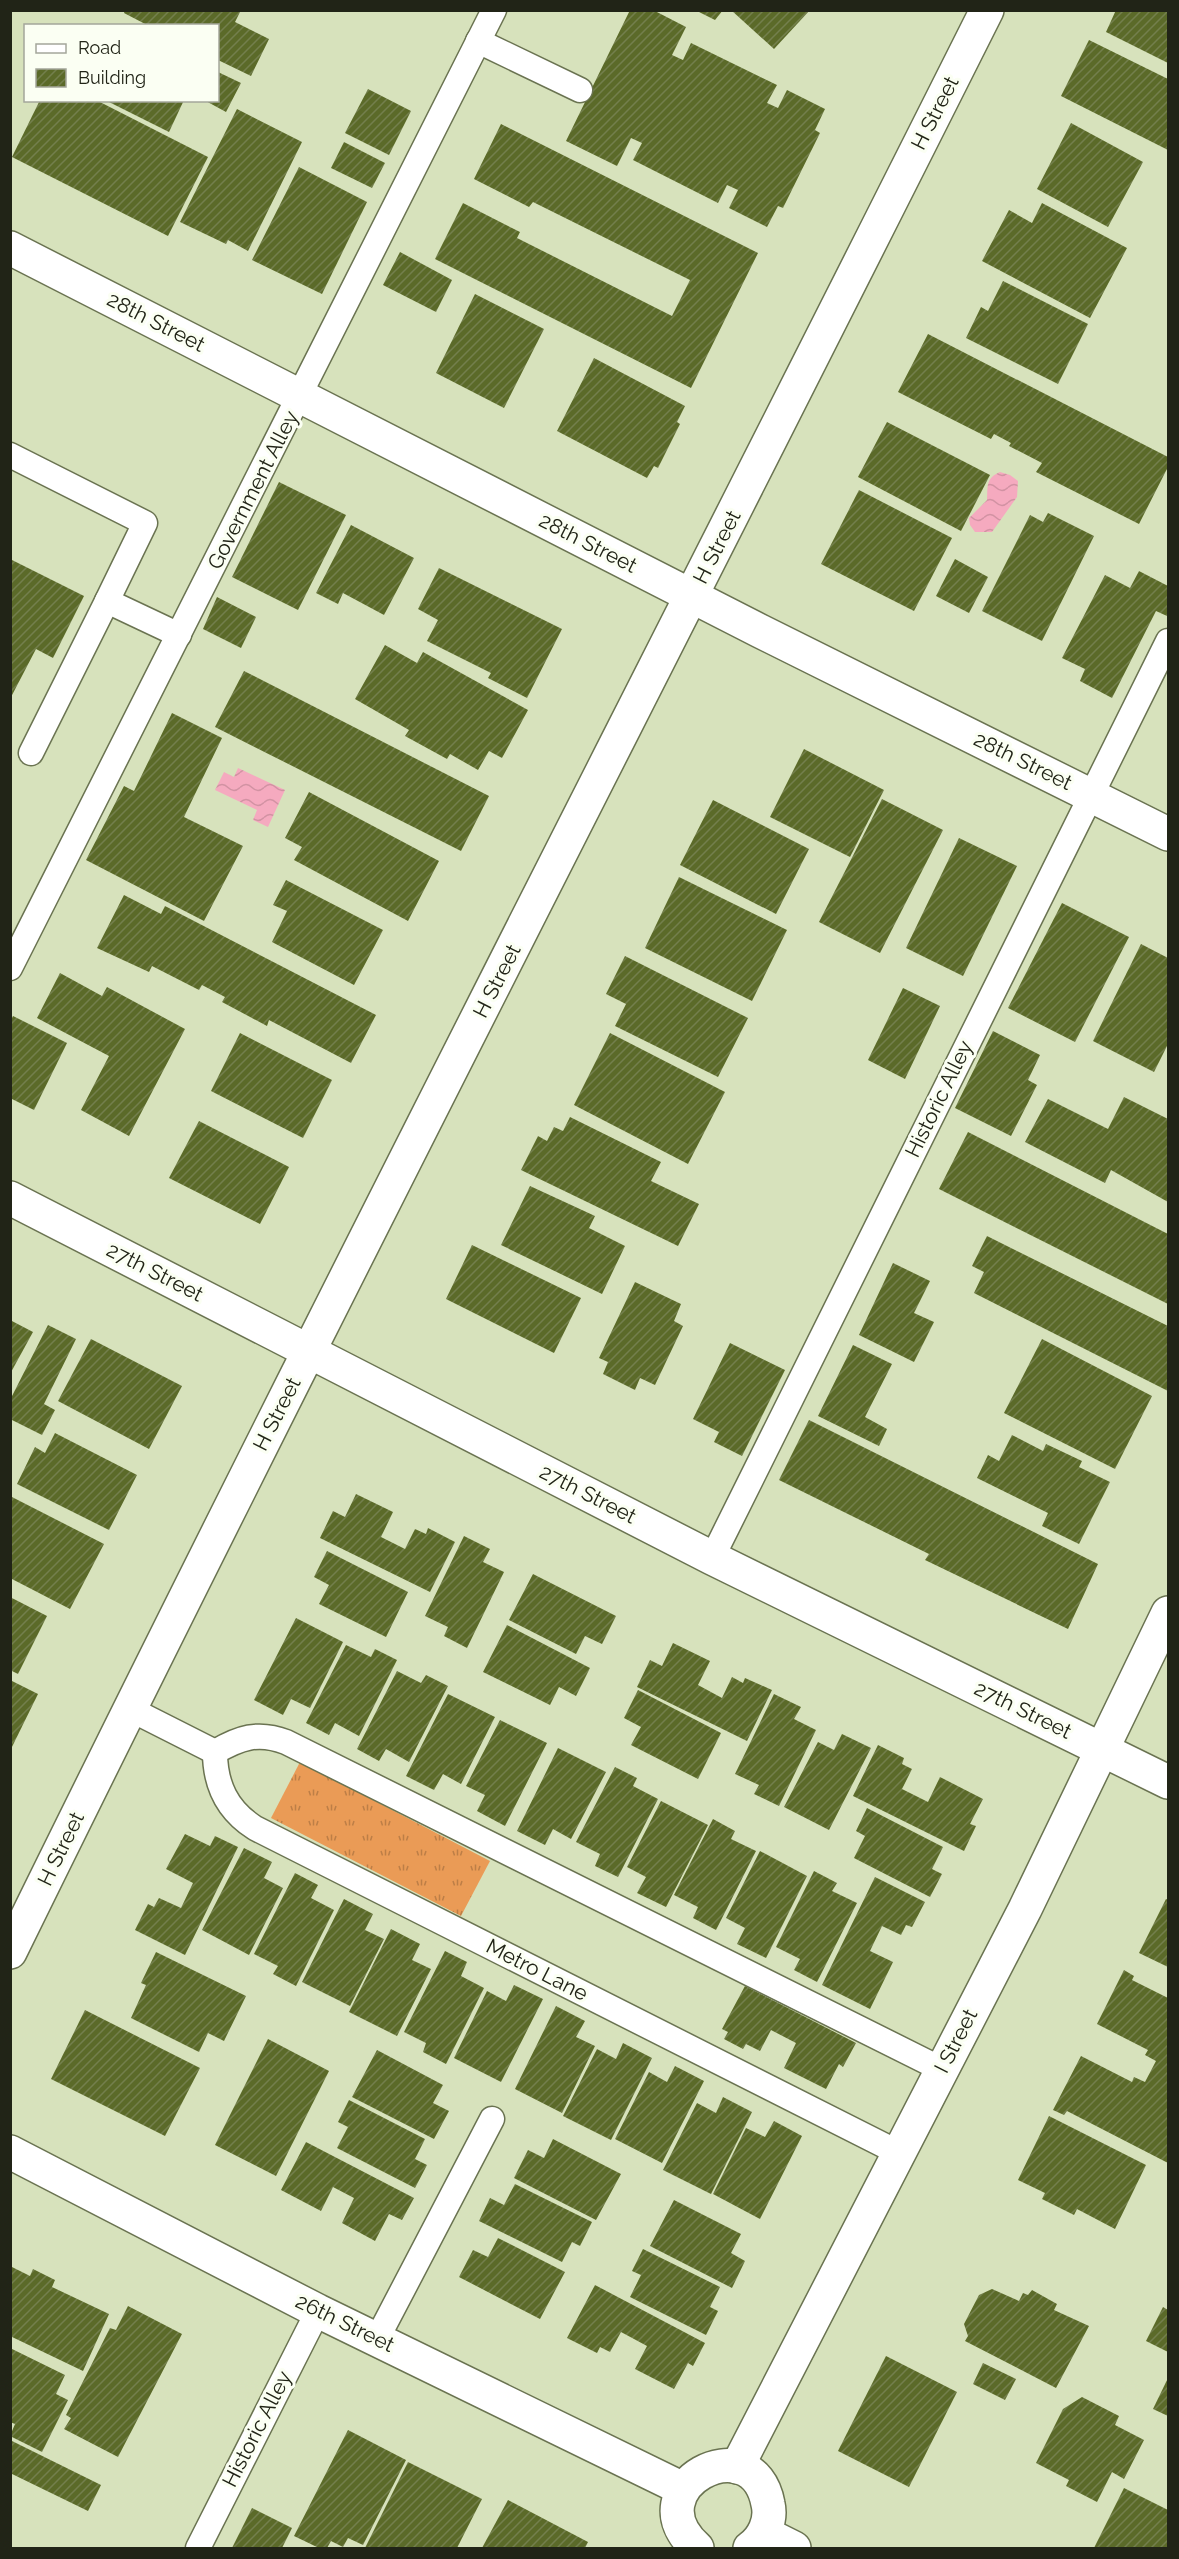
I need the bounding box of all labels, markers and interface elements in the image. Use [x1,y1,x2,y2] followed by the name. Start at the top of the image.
[24,24,219,102] legend
[78,37,121,58] text: Road
[78,67,146,88] text: Building
[905,72,964,154] street label: H Street
[103,286,209,357] street label: 28th Street
[202,406,303,573] street label: Government Alley
[687,506,746,588] street label: H Street
[535,507,641,578] street label: 28th Street
[970,726,1076,795] street label: 28th Street
[467,940,526,1022] street label: H Street
[900,1036,978,1161] street label: Historic Alley
[103,1237,208,1307] street label: 27th Street
[247,1373,306,1455] street label: H Street
[536,1459,641,1529] street label: 27th Street
[971,1675,1076,1744] street label: 27th Street
[32,1808,89,1890] street label: H Street
[482,1933,592,2006] street label: Metro Lane
[929,2004,982,2077] street label: I Street
[292,2288,399,2357] street label: 26th Street
[217,2367,296,2491] street label: Historic Alley

